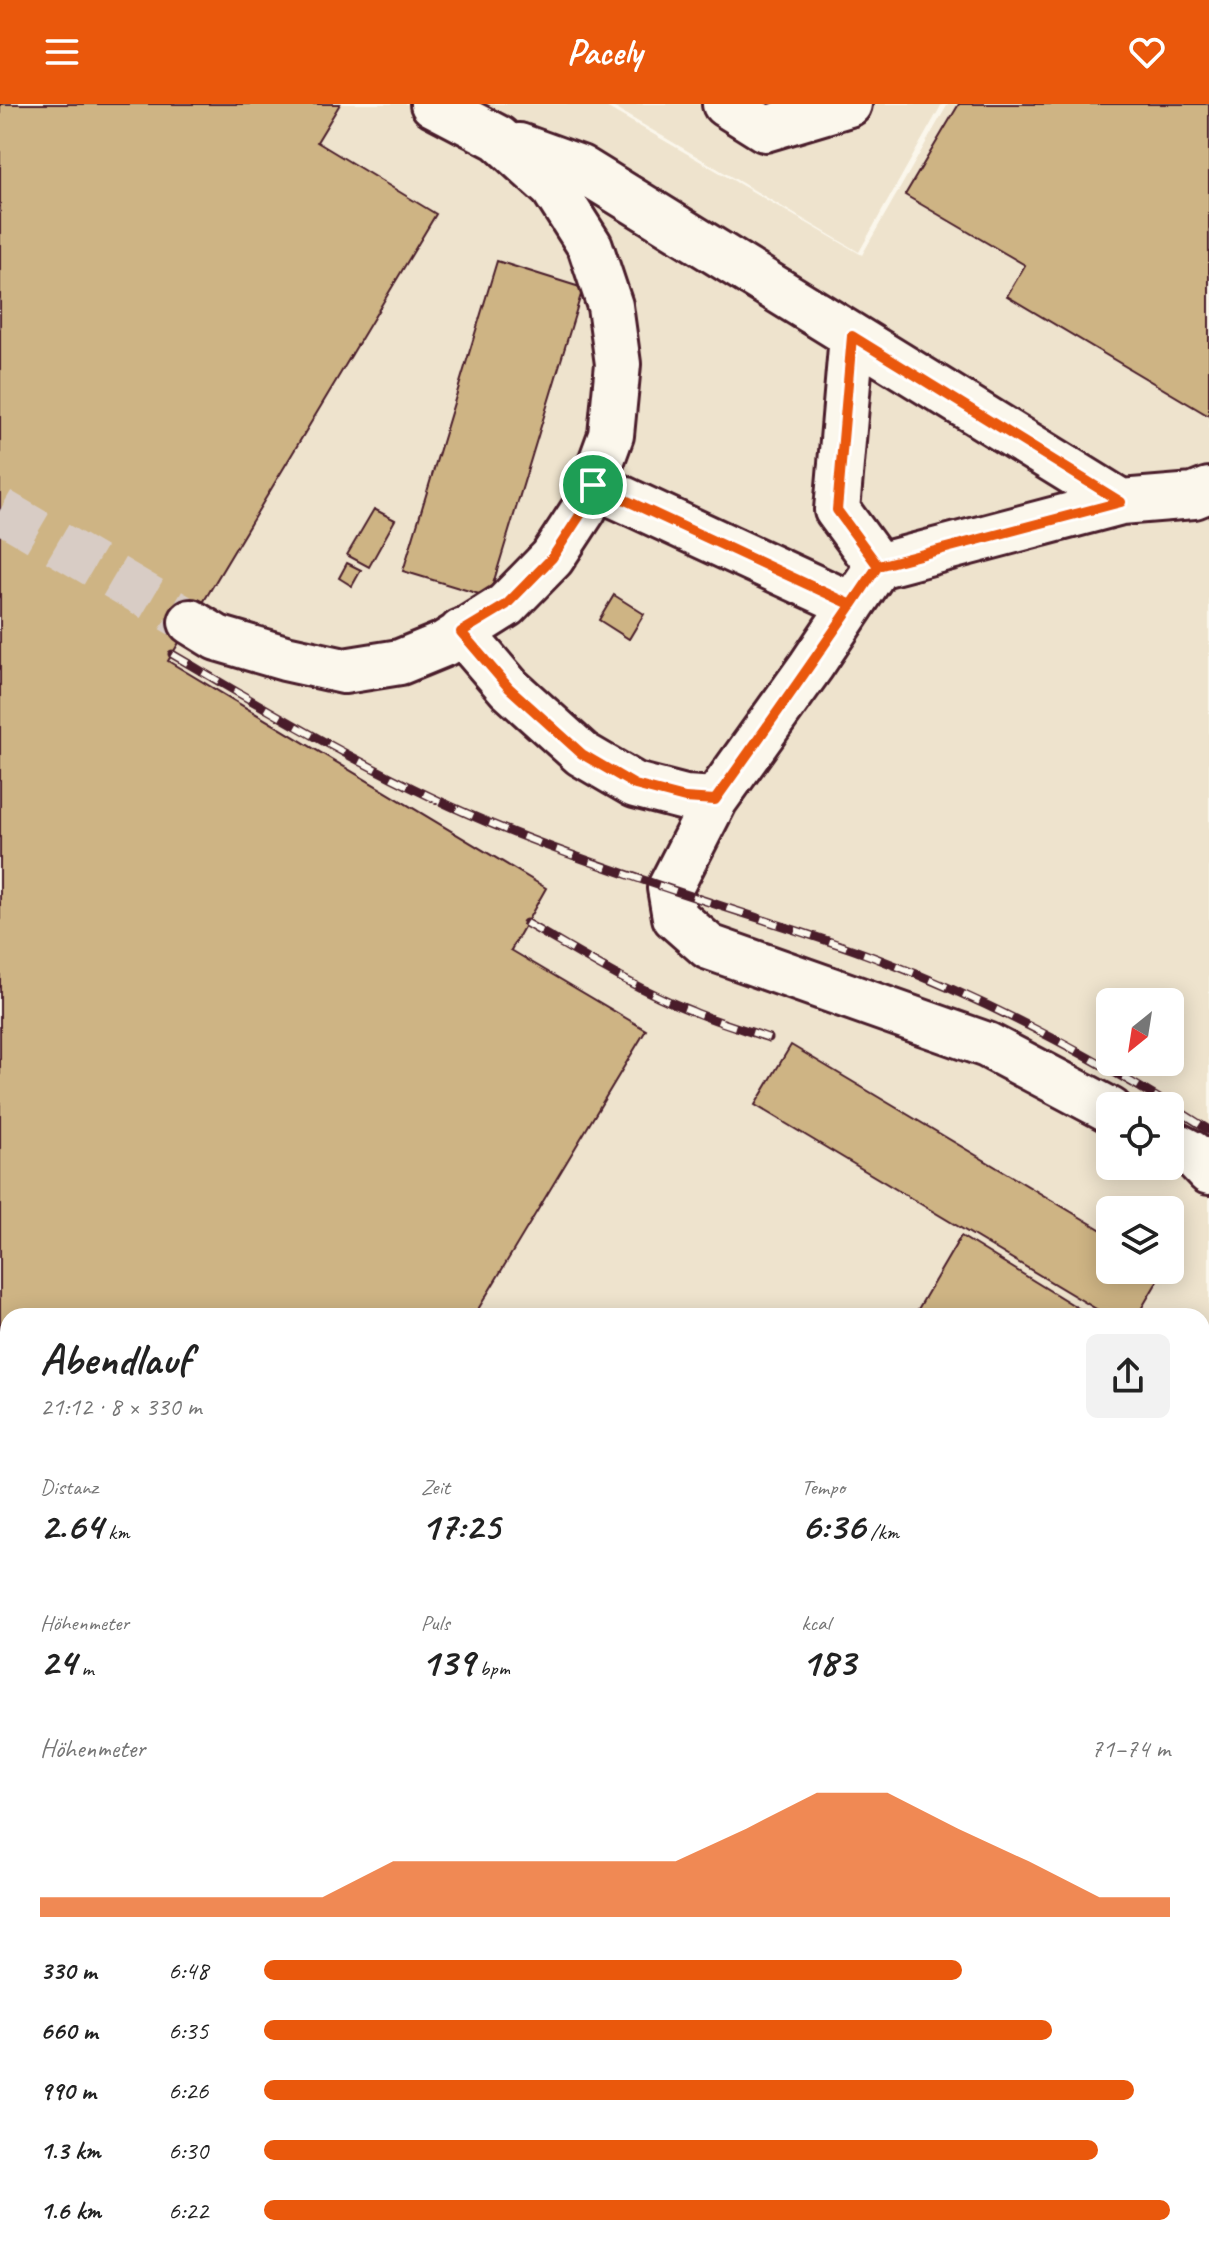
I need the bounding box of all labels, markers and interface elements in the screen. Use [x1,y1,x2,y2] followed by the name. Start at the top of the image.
[567,29,642,75] text: Pacely
[40,30,84,74] icon: menu
[1125,30,1169,74] icon: heart
[559,451,627,519] pin
[571,463,615,507] icon: arrive
[1096,988,1184,1076] north arrow
[1096,988,1184,1284] map controls
[1096,1092,1184,1180] button: locate
[1096,1196,1184,1284] button: layers
[40,1332,190,1387] text: Abendlauf
[1086,1334,1170,1418] button: share
[40,1390,201,1423] text: 21:12 · 8 × 330 m
[40,1473,98,1501] text: Distanz
[421,1473,450,1501] text: Zeit
[801,1473,845,1501] text: Tempo
[40,1501,103,1551] text: 2.64
[421,1501,500,1551] text: 17:25
[801,1501,865,1551] text: 6:36
[103,1518,130,1546] text: km
[865,1518,899,1546] text: /km
[40,1609,129,1637] text: Höhenmeter
[421,1609,450,1637] text: Puls
[801,1609,830,1637] text: kcal
[40,1637,76,1687] text: 24
[421,1637,474,1687] text: 139
[801,1637,855,1687] text: 183
[76,1654,94,1682] text: m
[474,1654,510,1682] text: bpm
[40,1732,145,1765] text: Höhenmeter
[1091,1732,1170,1765] text: 71–74 m
[40,1954,96,1987] text: 330 m
[168,1954,208,1987] text: 6:48
[40,2014,97,2047] text: 660 m
[168,2014,208,2047] text: 6:35
[40,2074,96,2107] text: 990 m
[168,2074,208,2107] text: 6:26
[40,2134,100,2167] text: 1.3 km
[168,2134,208,2167] text: 6:30
[40,2194,101,2227] text: 1.6 km
[168,2194,208,2227] text: 6:22

